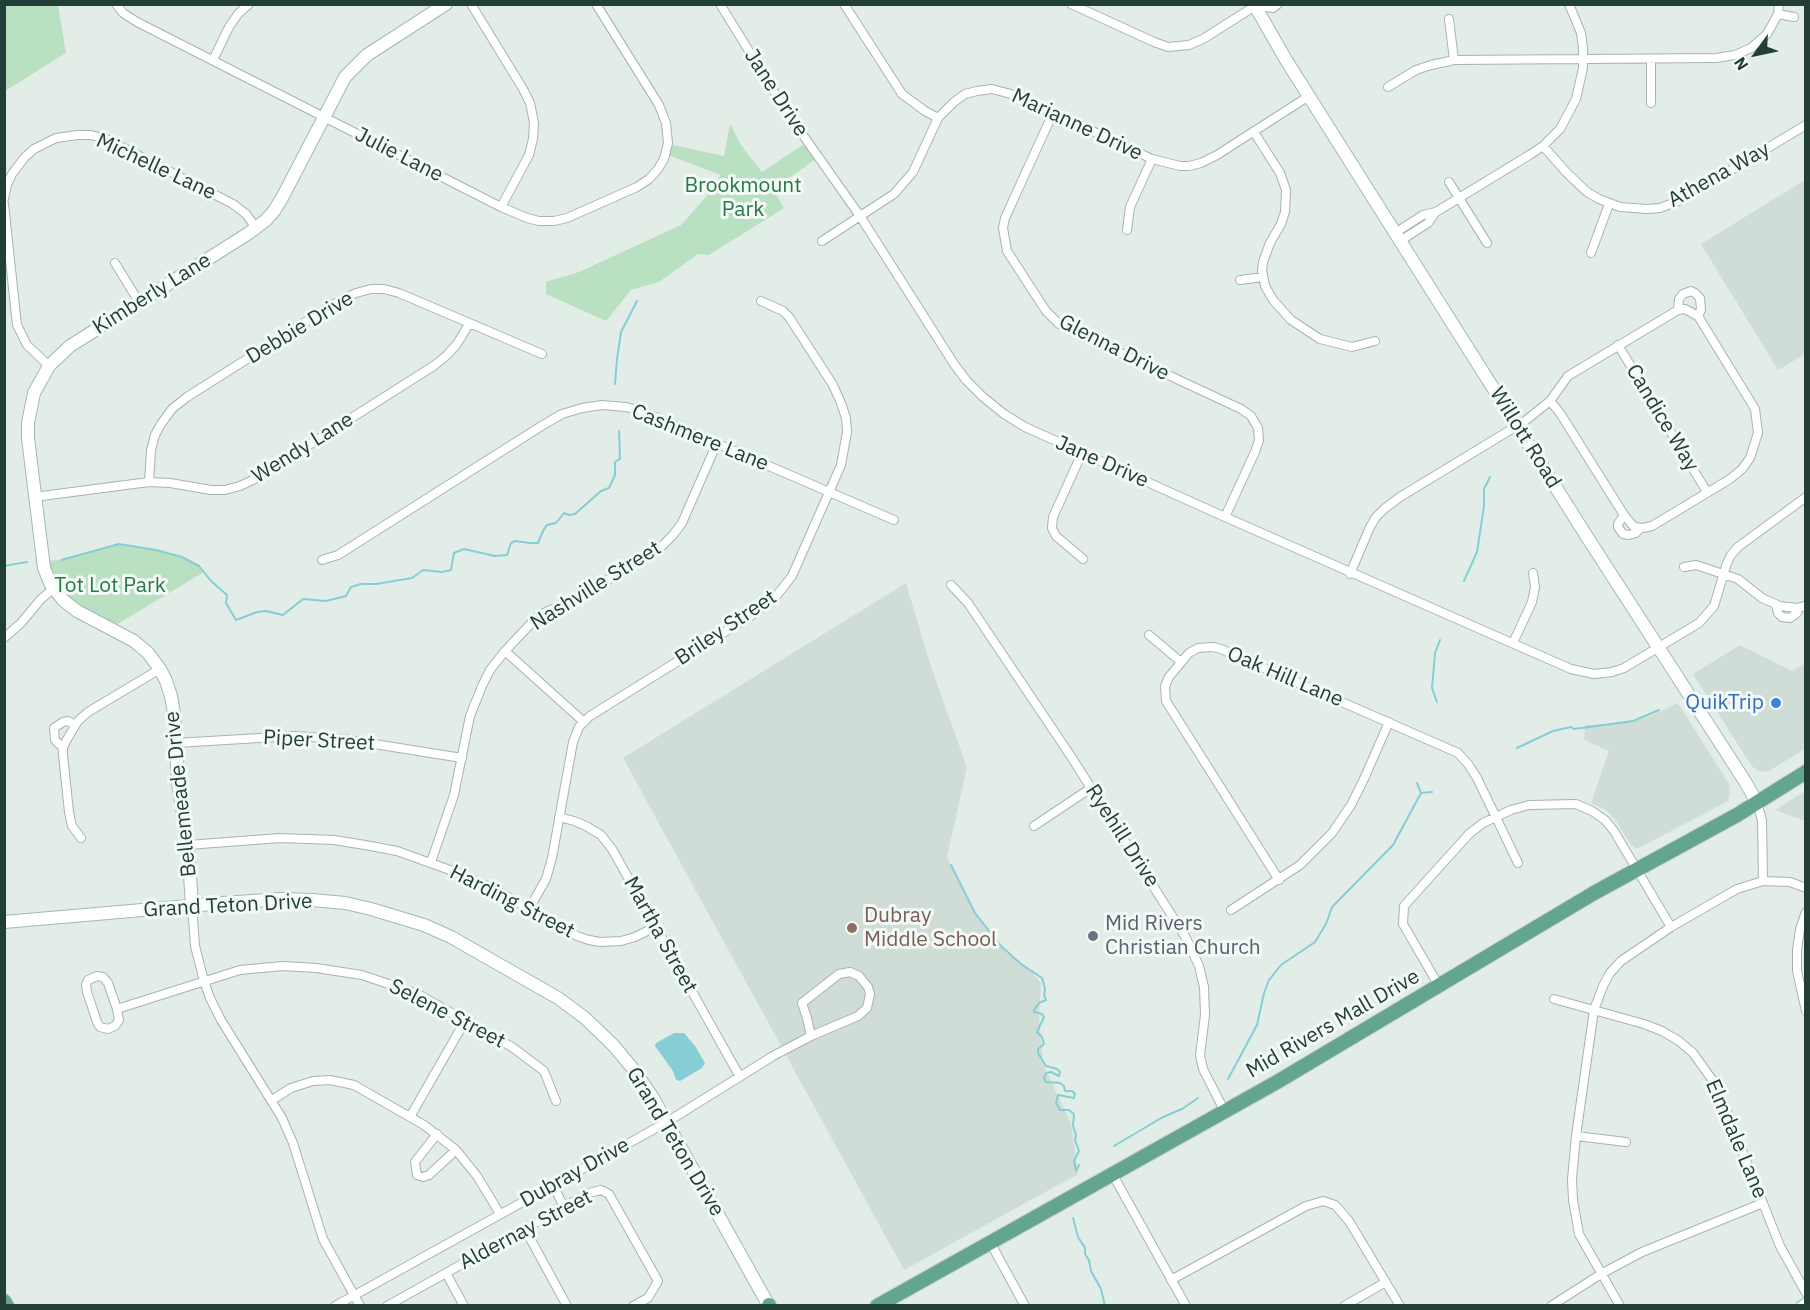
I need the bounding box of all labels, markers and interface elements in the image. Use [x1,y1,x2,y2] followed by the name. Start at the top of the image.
[1726,24,1786,84] north arrow
[738,45,814,141] street label: Jane Drive
[1729,53,1752,74] text: N
[1008,84,1146,166] street label: Marianne Drive
[351,122,447,188] street label: Julie Lane
[92,128,220,206] street label: Michelle Lane
[1664,137,1774,213] street label: Athena Way
[684,173,802,223] park label: Brookmount Park
[88,248,216,340] street label: Kimberly Lane
[242,286,358,370] street label: Debbie Drive
[1055,309,1173,387] street label: Glenna Drive
[1620,360,1704,476] street label: Candice Way
[1484,383,1566,493] street label: Willott Road
[628,399,772,477] street label: Cashmere Lane
[248,407,358,489] street label: Wendy Lane
[1052,430,1152,494] street label: Jane Drive
[526,536,666,636] street label: Nashville Street
[54,573,166,599] park label: Tot Lot Park
[671,585,781,671] street label: Briley Street
[1223,641,1347,713] street label: Oak Hill Lane
[1685,690,1764,716] place label: QuikTrip
[1769,696,1783,710] marker: QuikTrip
[160,710,202,878] street label: Bellemeade Drive
[262,725,376,757] street label: Piper Street
[1079,780,1165,892] street label: Ryehill Drive
[445,860,579,944] street label: Harding Street
[618,872,702,998] street label: Martha Street
[143,889,313,923] street label: Grand Teton Drive
[864,903,997,953] place label: Dubray Middle School
[1105,911,1261,961] place label: Mid Rivers Christian Church
[845,921,859,935] marker: Dubray Middle School
[1086,929,1100,943] marker: Mid Rivers Christian Church
[1242,964,1424,1084] street label: Mid Rivers Mall Drive
[385,974,509,1054] street label: Selene Street
[621,1063,729,1221] street label: Grand Teton Drive
[1700,1076,1772,1202] street label: Elmdale Lane
[516,1133,634,1213] street label: Dubray Drive
[455,1184,597,1276] street label: Aldernay Street

